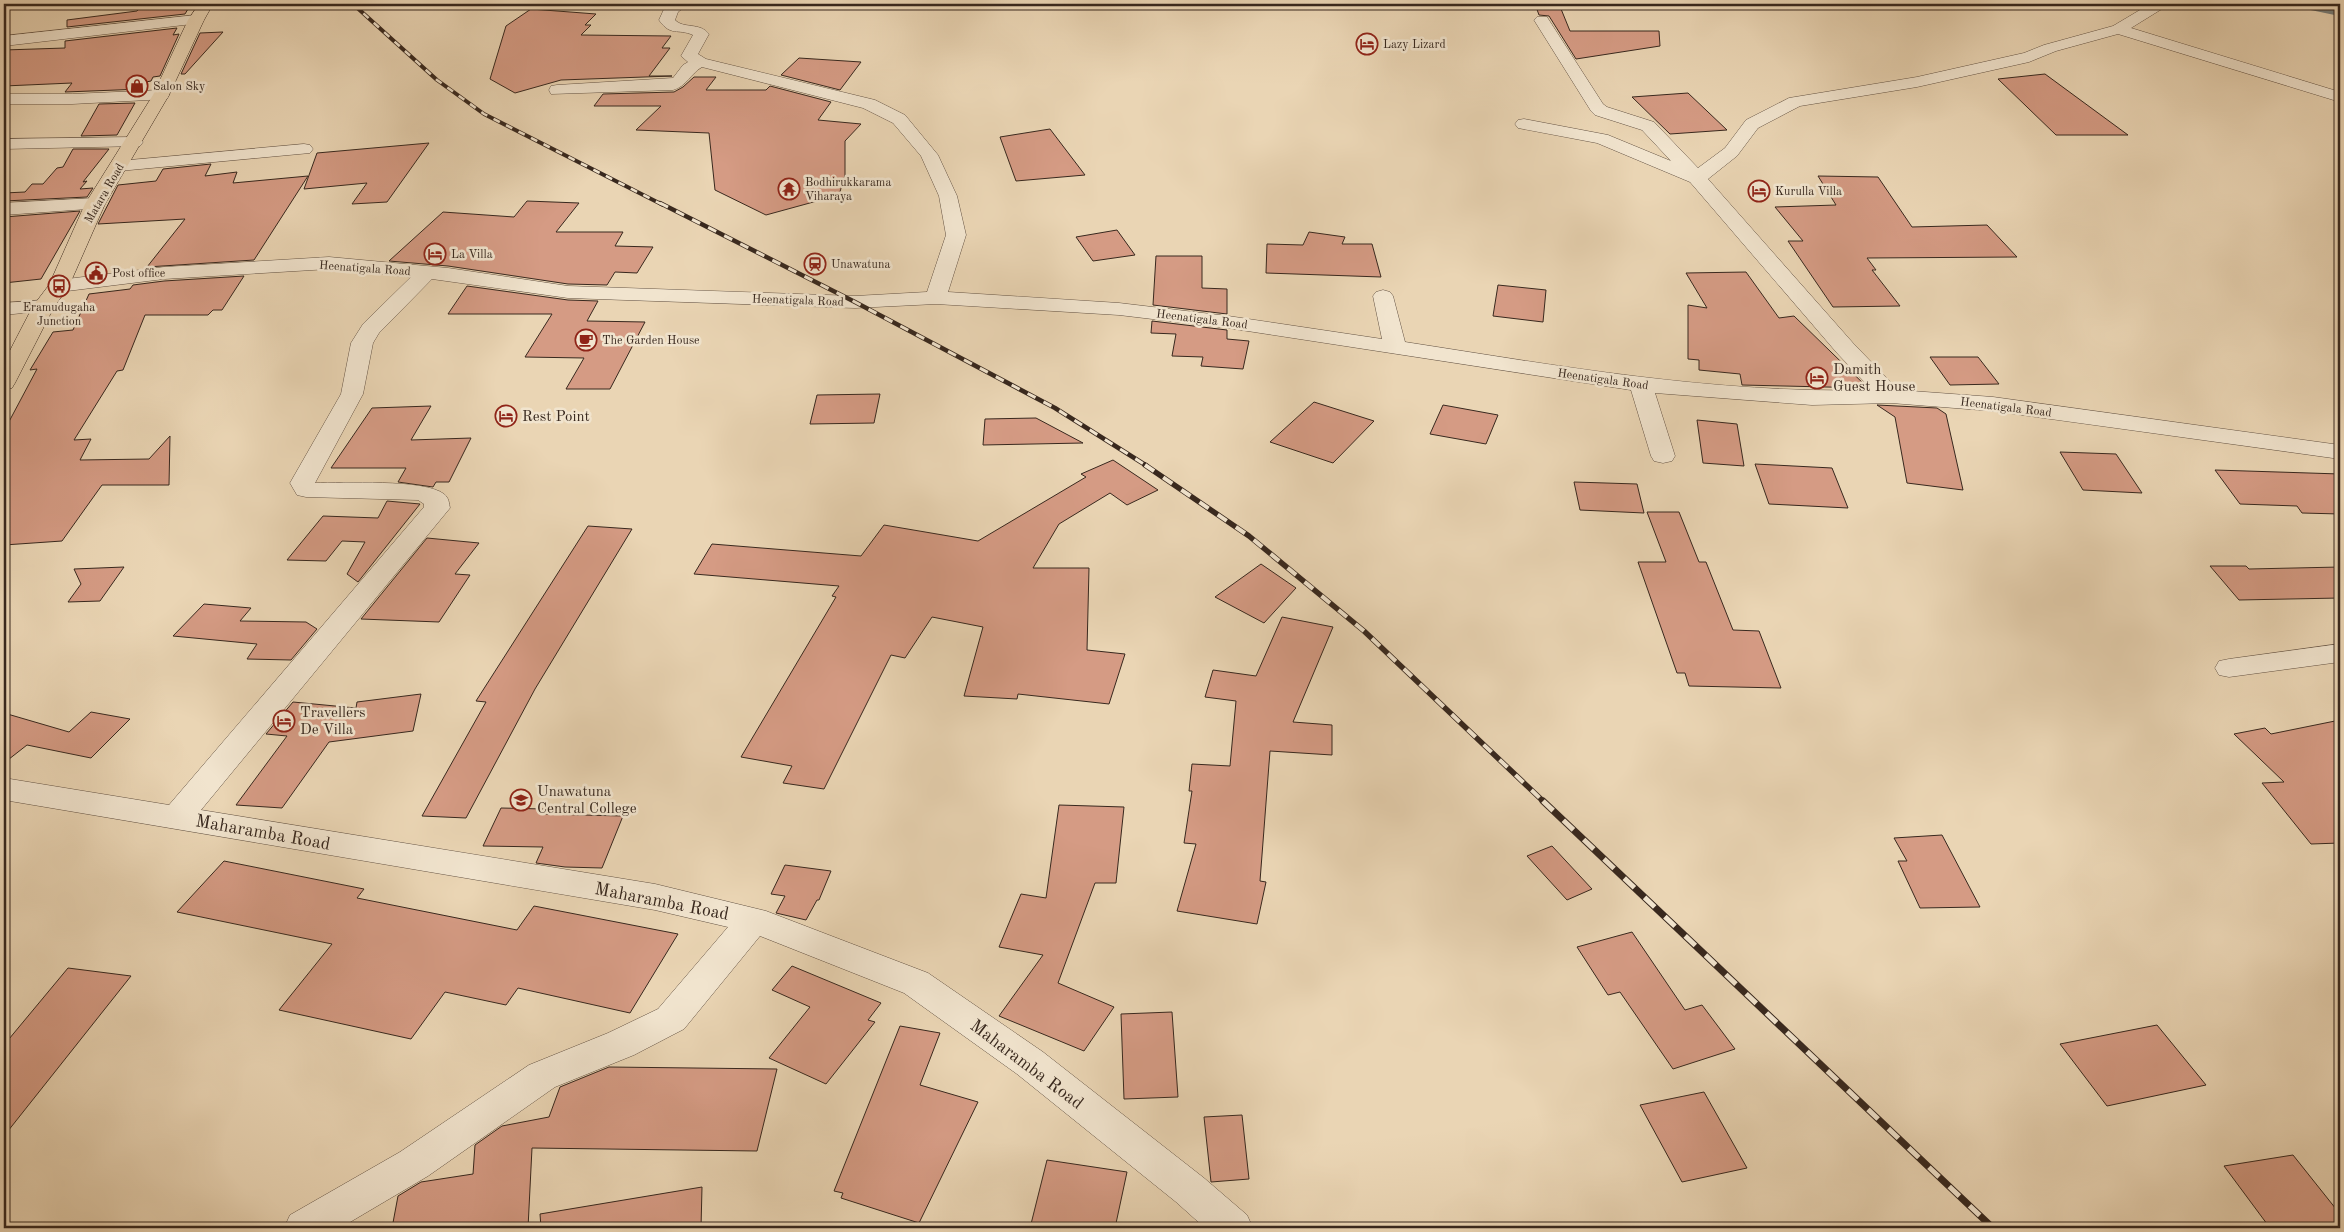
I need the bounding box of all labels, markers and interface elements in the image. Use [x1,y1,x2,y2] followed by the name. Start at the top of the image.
[1355,32,1379,56] hotel icon: Lazy Lizard
[1383,39,1446,51] place label: Lazy Lizard
[125,74,149,98] shop icon: Salon Sky
[153,81,206,93] place label: Salon Sky
[83,161,127,226] street label: Matara Road
[777,177,801,201] temple icon: Bodhirukkarama Viharaya
[805,177,891,203] place label: Bodhirukkarama Viharaya
[1747,179,1771,203] hotel icon: Kurulla Villa
[1775,186,1842,198] place label: Kurulla Villa
[423,242,447,266] hotel icon: La Villa
[451,249,493,261] place label: La Villa
[803,252,827,276] station icon: Unawatuna
[831,259,890,271] place label: Unawatuna
[319,260,411,278] street label: Heenatigala Road
[84,261,108,285] public building icon: Post office
[112,268,166,280] place label: Post office
[47,274,71,298] bus stop icon: Eramudugaha Junction
[752,293,844,309] street label: Heenatigala Road
[23,302,95,328] place label: Eramudugaha Junction
[1155,308,1248,332] street label: Heenatigala Road
[574,328,598,352] cafe icon: The Garden House
[602,335,700,347] place label: The Garden House
[1833,363,1915,395] place label: Damith Guest House
[1805,366,1829,390] hotel icon: Damith Guest House
[1556,368,1649,392] street label: Heenatigala Road
[1959,396,2052,420] street label: Heenatigala Road
[494,404,518,428] hotel icon: Rest Point
[522,410,590,425] place label: Rest Point
[300,706,366,738] place label: Travellers De Villa
[272,709,296,733] hotel icon: Travellers De Villa
[537,785,637,817] place label: Unawatuna Central College
[509,788,533,812] school or university icon: Unawatuna Central College
[194,812,332,854] street label: Maharamba Road
[593,880,731,924] street label: Maharamba Road
[966,1017,1086,1113] street label: Maharamba Road

